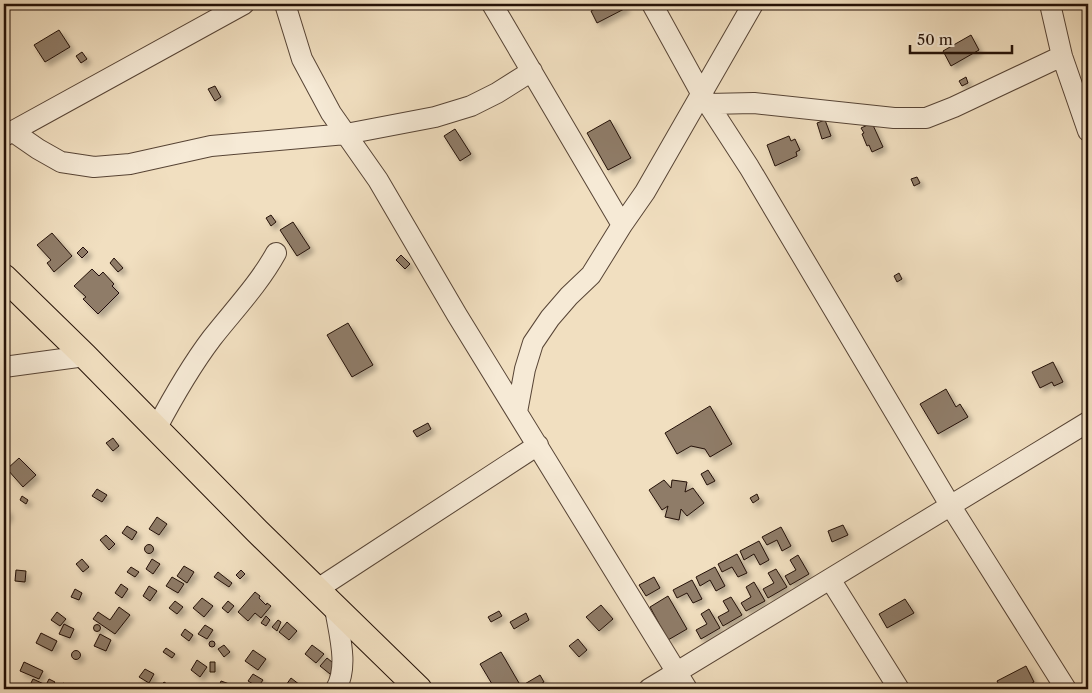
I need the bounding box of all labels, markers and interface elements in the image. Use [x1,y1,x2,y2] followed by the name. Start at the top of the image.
[910,22,1012,54] scale bar
[917,30,953,49] text: 50 m

